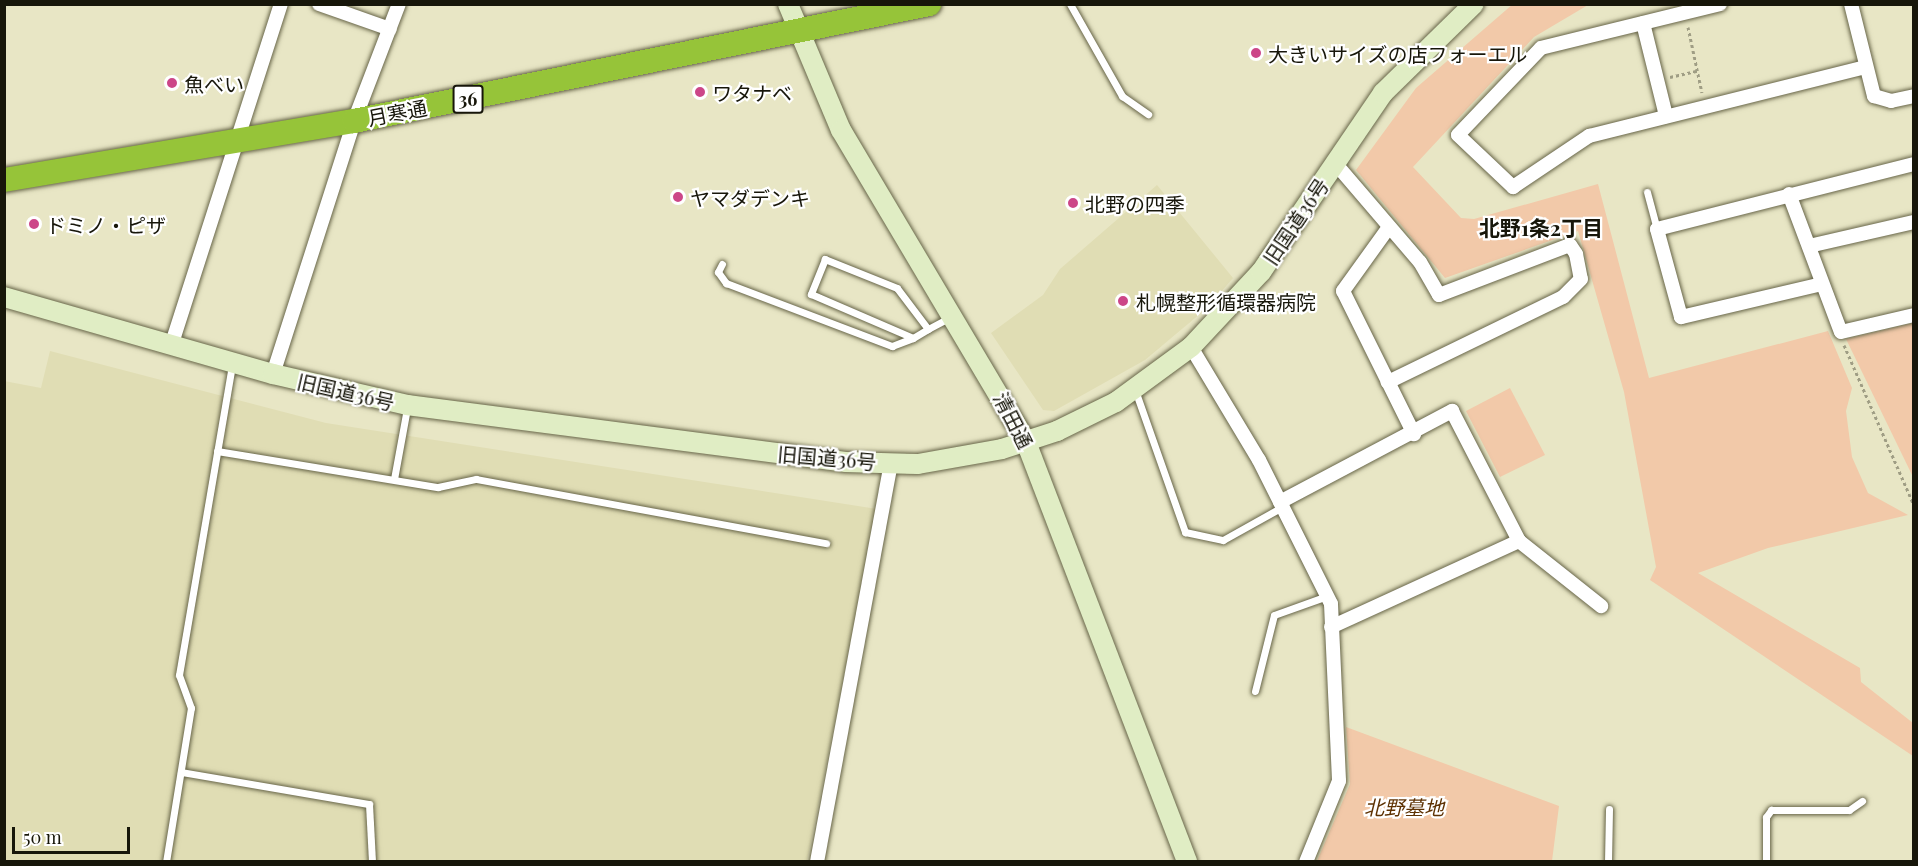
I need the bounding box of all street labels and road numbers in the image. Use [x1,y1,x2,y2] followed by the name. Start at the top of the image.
[452,84,484,114] road number: 36
[365,94,429,130] street label: 月寒通
[1257,173,1333,269] street label: 旧国道36号
[295,368,397,414] street label: 旧国道36号
[990,388,1038,452] street label: 清田通
[776,441,878,473] street label: 旧国道36号

